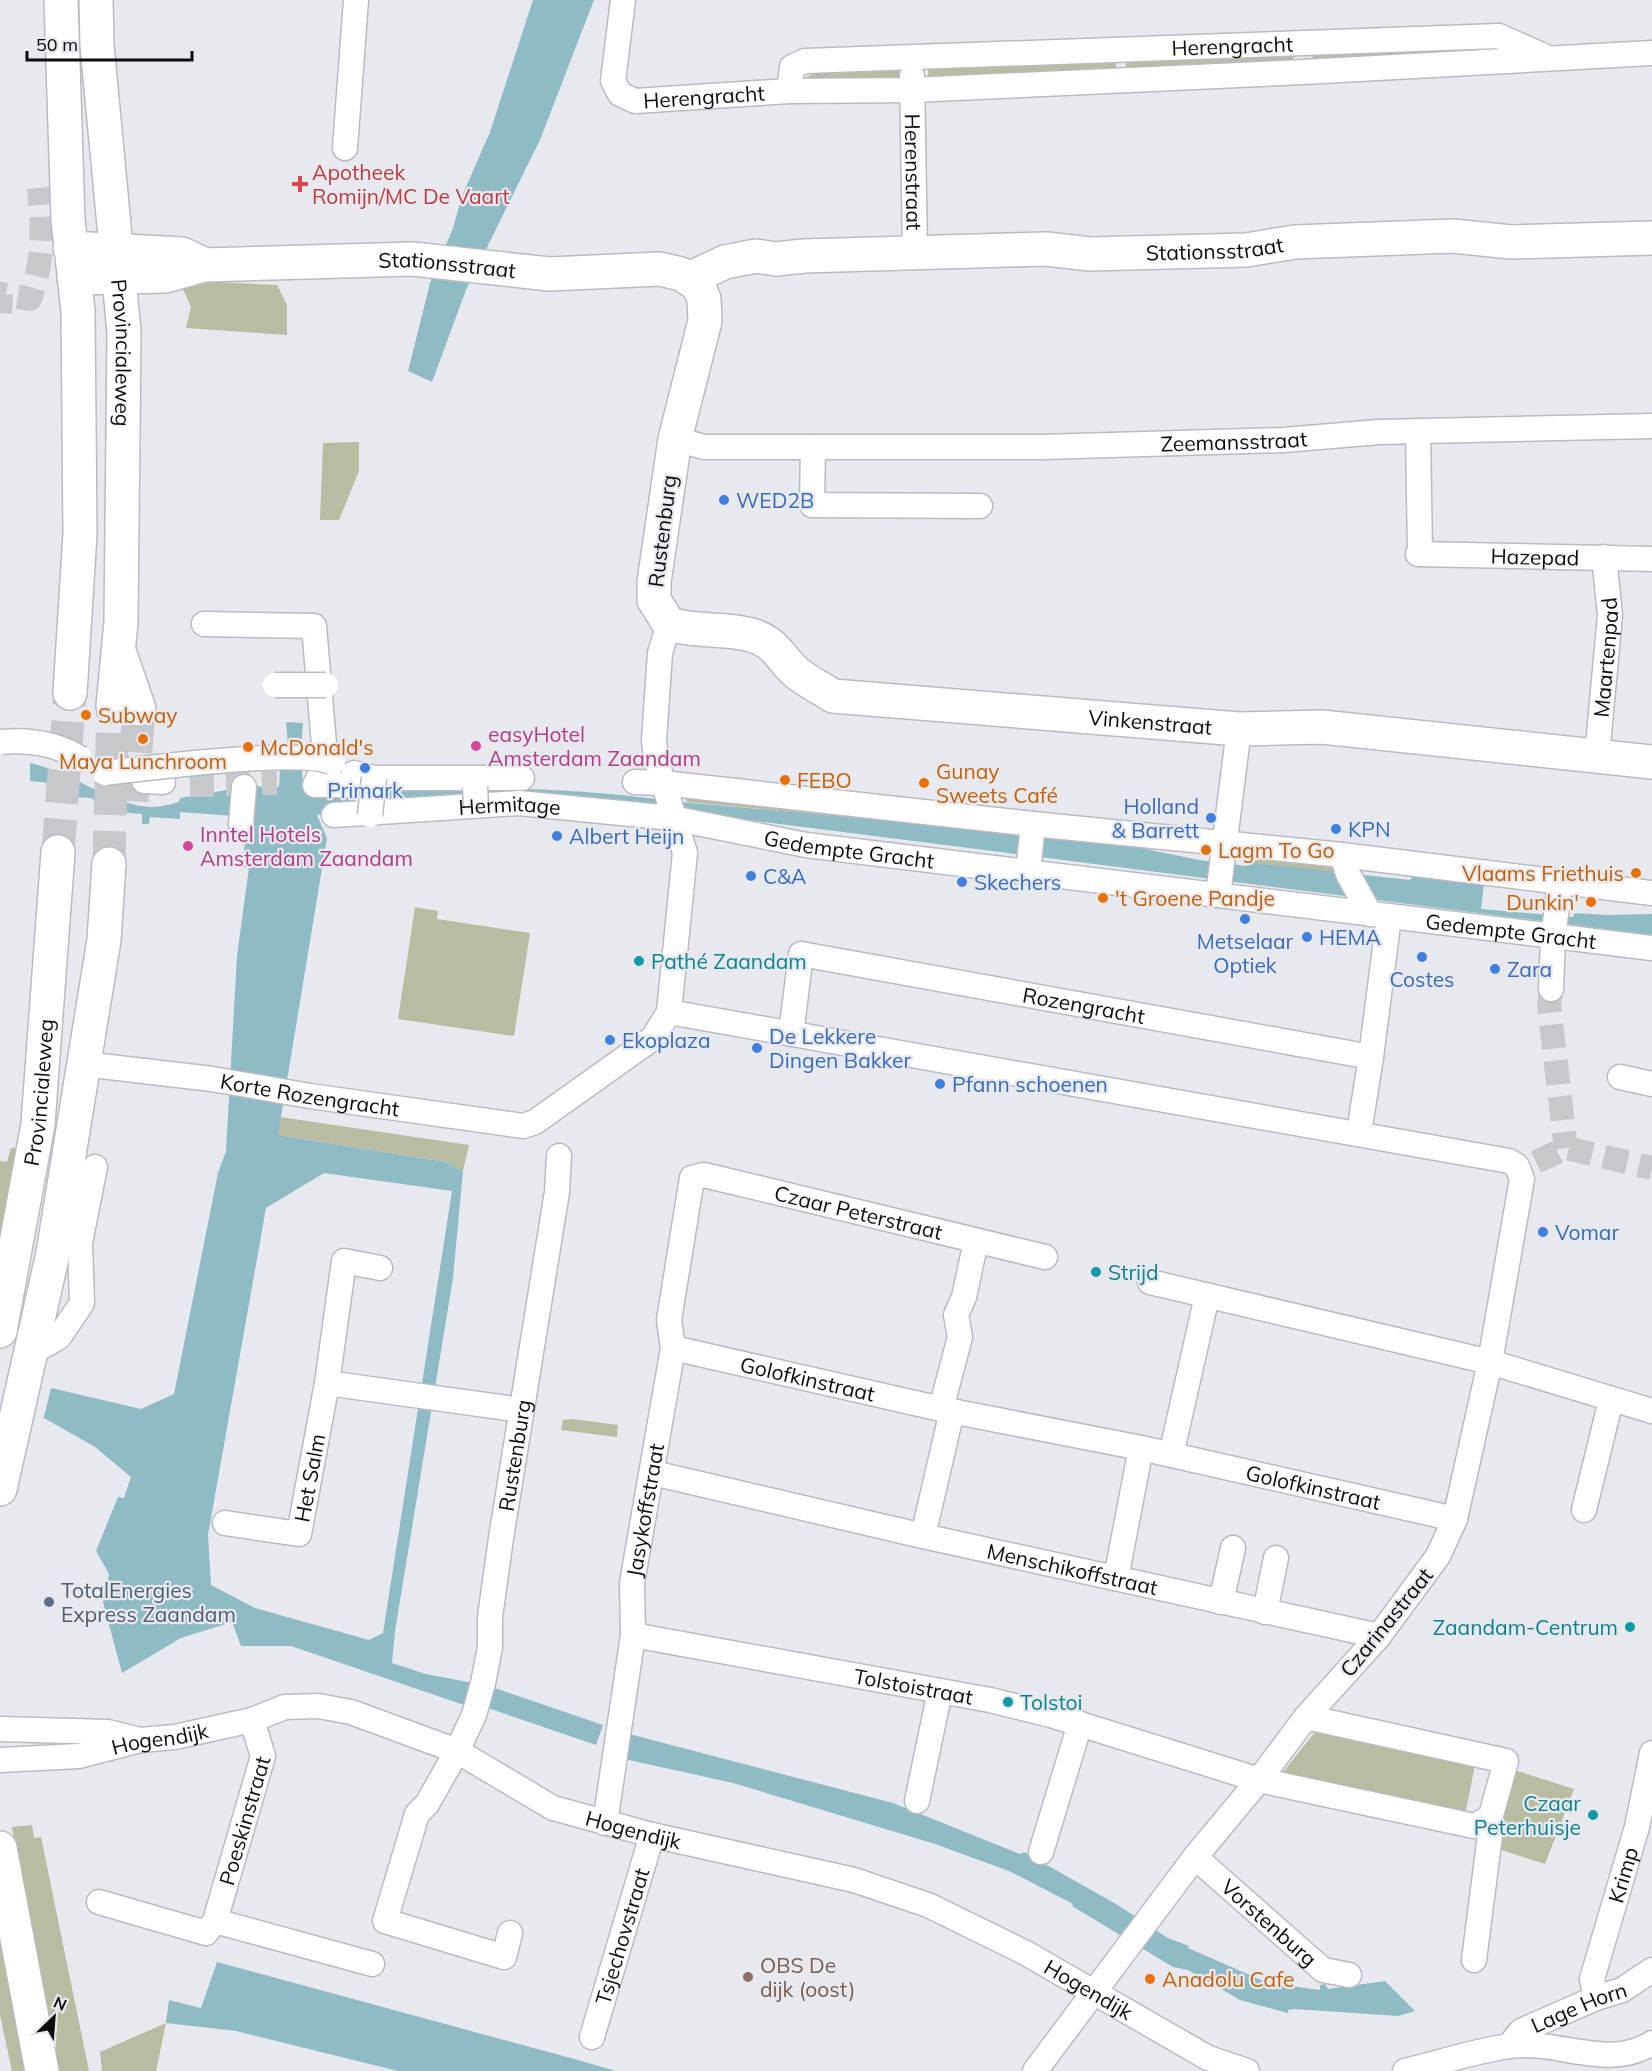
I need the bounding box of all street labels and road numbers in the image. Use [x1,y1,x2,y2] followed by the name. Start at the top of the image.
[1171,30,1293,61] street label: Herengracht
[642,80,765,113] street label: Herengracht
[900,113,928,230] street label: Herenstraat
[1146,231,1285,266] street label: Stationsstraat
[378,246,517,283] street label: Stationsstraat
[106,278,137,427] street label: Provincialeweg
[1160,425,1308,457] street label: Zeemansstraat
[642,473,682,589] street label: Rustenburg
[1490,543,1580,570] street label: Hazepad
[1588,596,1623,718] street label: Maartenpad
[1087,704,1213,740] street label: Vinkenstraat
[458,790,562,820] street label: Hermitage
[762,824,936,873] street label: Gedempte Gracht
[1424,908,1598,954] street label: Gedempte Gracht
[1021,981,1147,1029] street label: Rozengracht
[18,1018,59,1168] street label: Provincialeweg
[218,1068,401,1121] street label: Korte Rozengracht
[772,1179,945,1245] street label: Czaar Peterstraat
[738,1351,877,1407] street label: Golofkinstraat
[493,1398,536,1513] street label: Rustenburg
[288,1431,330,1524] street label: Het Salm
[620,1441,669,1579] street label: Jasykoffstraat
[1243,1459,1383,1515] street label: Golofkinstraat
[985,1537,1160,1600] street label: Menschikoffstraat
[1334,1562,1438,1682] street label: Czarinastraat
[852,1662,975,1710] street label: Tolstoistraat
[109,1717,211,1760] street label: Hogendijk
[213,1753,275,1888] street label: Poeskinstraat
[583,1804,684,1854] street label: Hogendijk
[1602,1844,1643,1906] street label: Krimp
[589,1865,654,2008] street label: Tsjechovstraat
[1216,1873,1322,1972] street label: Vorstenburg
[1040,1954,1138,2025] street label: Hogendijk
[1527,1976,1630,2038] street label: Lage Horn

